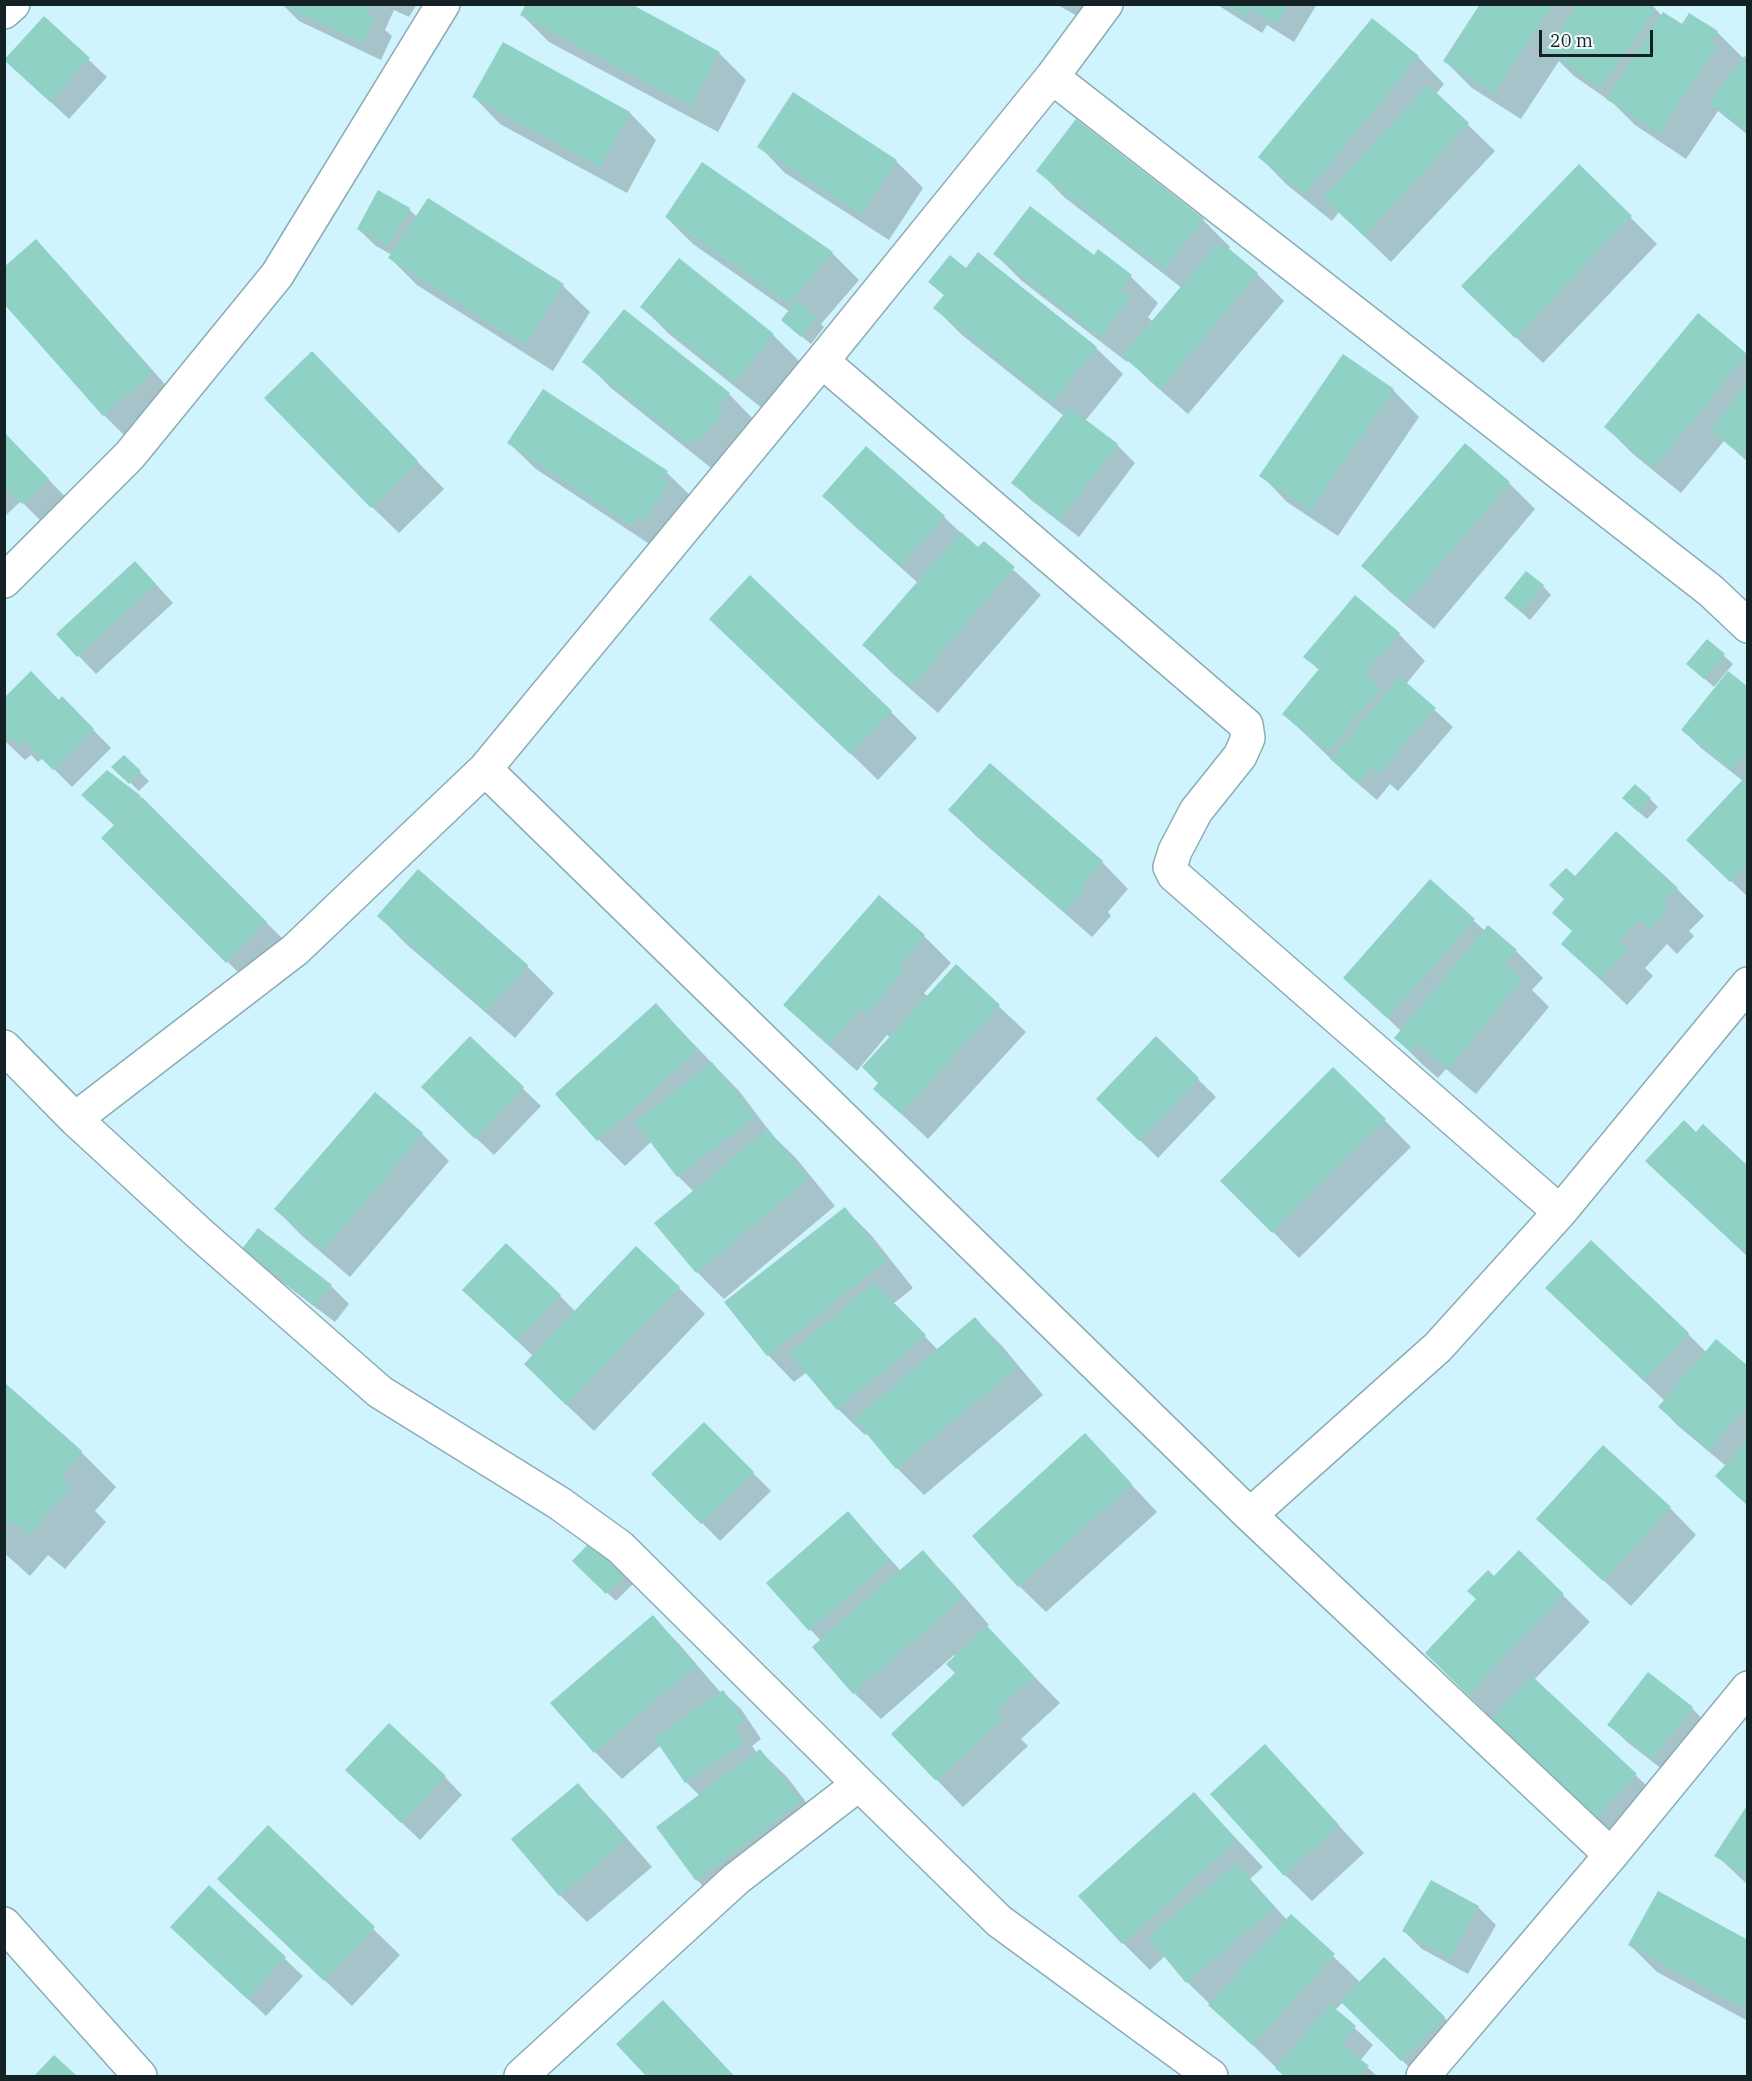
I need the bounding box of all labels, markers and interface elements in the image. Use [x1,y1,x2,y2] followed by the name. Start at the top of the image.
[1542,18,1656,56] scale bar
[1550,29,1593,52] text: 20 m

